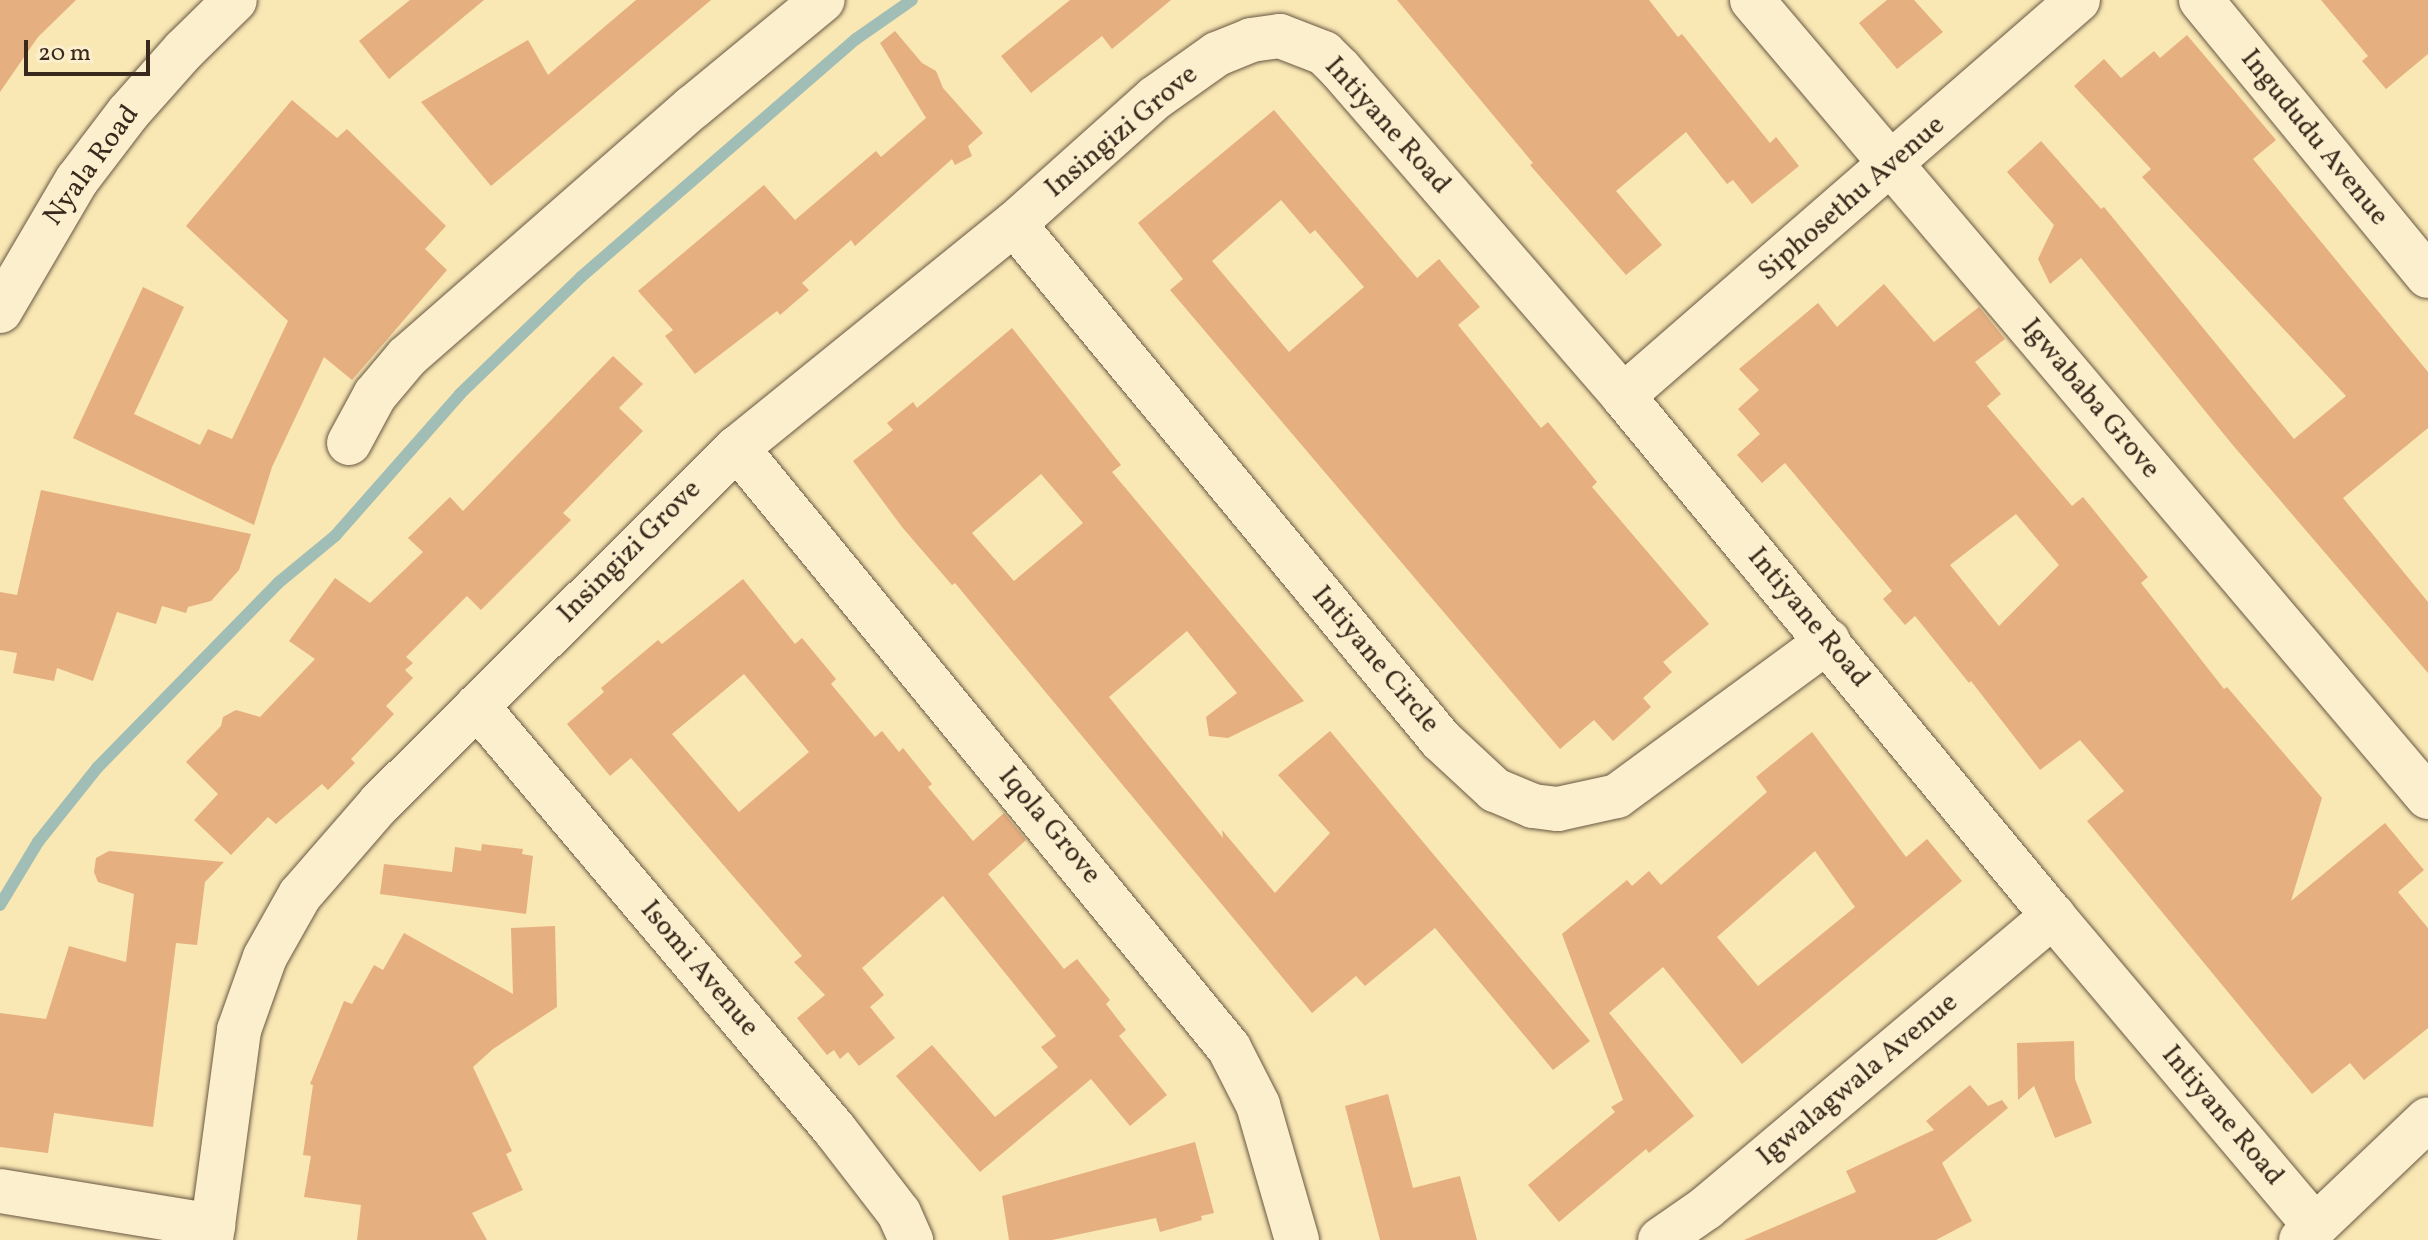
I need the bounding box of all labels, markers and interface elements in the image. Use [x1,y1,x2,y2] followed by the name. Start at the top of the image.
[28,24,154,74] scale bar
[38,37,91,71] text: 20 m
[2233,43,2395,233] street label: Ingududu Avenue
[1317,51,1457,201] street label: Intiyane Road
[1039,58,1205,206] street label: Insingizi Grove
[37,99,147,233] street label: Nyala Road
[1752,109,1952,289] street label: Siphosethu Avenue
[2013,312,2167,486] street label: Igwababa Grove
[551,473,709,631] street label: Insingizi Grove
[1740,541,1876,695] street label: Intiyane Road
[1304,580,1446,740] street label: Intiyane Circle
[990,761,1108,891] street label: Iqola Grove
[632,894,766,1044] street label: Isomi Avenue
[1751,986,1965,1174] street label: Igwalagwala Avenue
[2154,1039,2290,1193] street label: Intiyane Road

